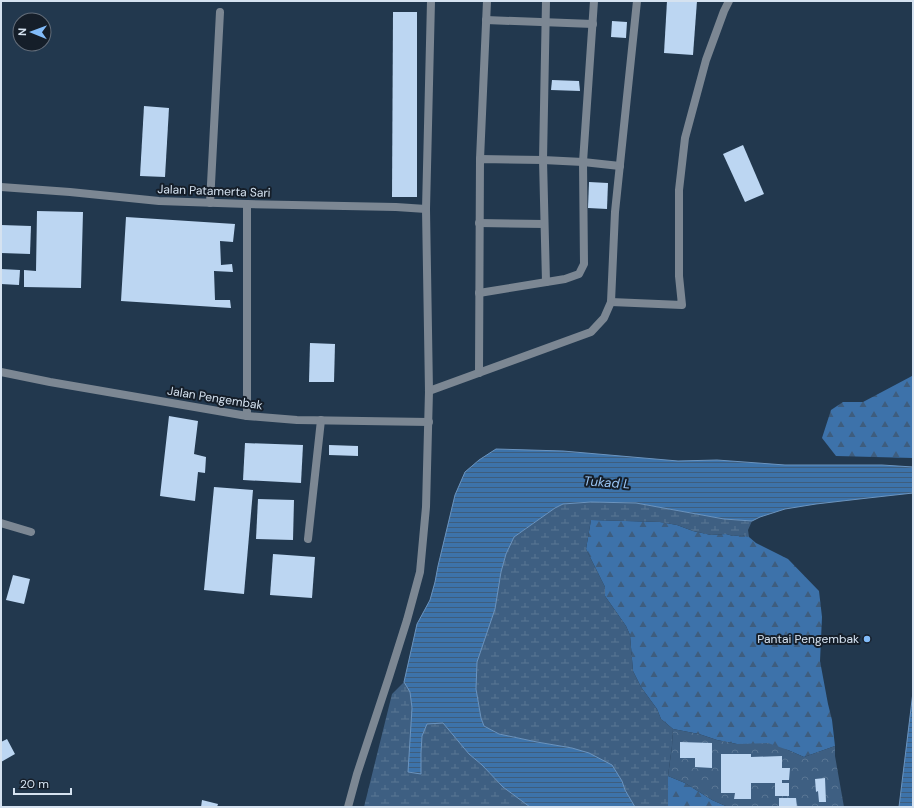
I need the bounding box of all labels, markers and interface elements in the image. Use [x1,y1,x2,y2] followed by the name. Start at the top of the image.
[12,12,52,52] north arrow
[15,28,29,36] text: N
[157,181,271,201] street label: Jalan Patamerta Sari
[166,383,264,413] street label: Jalan Pengembak
[583,472,631,493] water label: Tukad L
[757,631,859,647] place label: Pantai Pengembak
[862,634,872,644] marker: Pantai Pengembak
[14,770,71,796] scale bar
[20,776,49,792] text: 20 m

